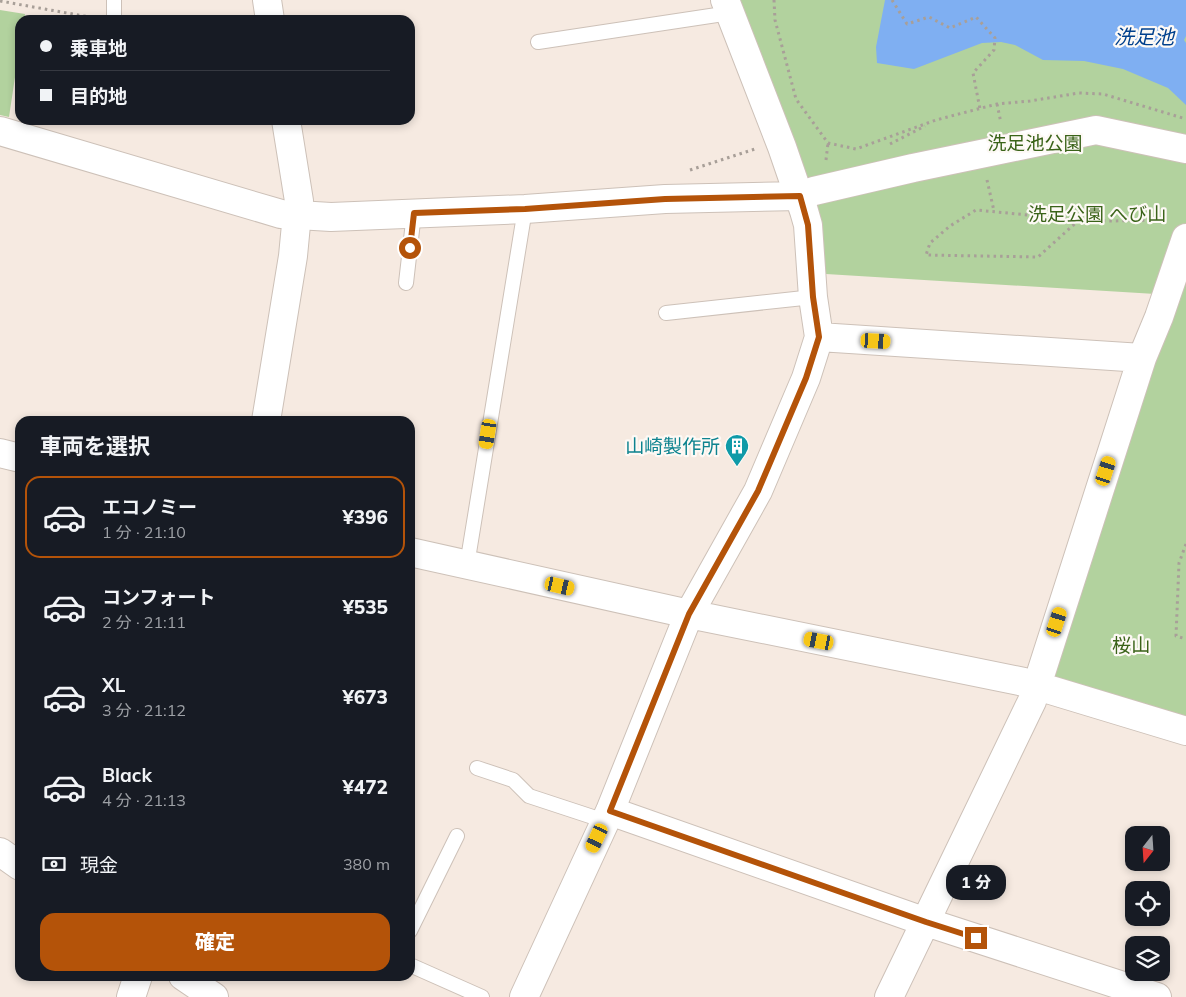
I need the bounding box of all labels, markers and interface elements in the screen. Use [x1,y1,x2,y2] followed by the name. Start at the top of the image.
[1114,24,1176,49] water label: 洗足池
[70,36,127,60] text: 乗車地
[70,84,127,108] text: 目的地
[987,131,1083,155] park label: 洗足池公園
[1028,202,1166,226] park label: 洗足公園 へび山
[399,237,421,259] route start
[860,333,891,349] car
[478,418,497,450] car
[40,432,150,460] text: 車両を選択
[724,433,750,467] building icon: 山崎製作所
[625,434,720,458] place label: 山崎製作所
[1094,454,1117,488] car
[42,495,87,540] icon: car
[102,495,197,519] text: エコノミー
[342,505,388,529] text: ¥396
[102,522,186,542] text: 1 分 · 21:10
[543,575,576,597] car
[42,585,87,630] icon: car
[102,585,215,609] text: コンフォート
[342,595,388,619] text: ¥535
[1045,605,1068,639] car
[102,612,186,632] text: 2 分 · 21:11
[802,631,835,651] car
[1112,633,1150,657] park label: 桜山
[102,673,125,697] text: XL
[42,675,87,720] icon: car
[342,685,388,709] text: ¥673
[102,700,186,720] text: 3 分 · 21:12
[102,763,152,787] text: Black
[42,765,87,810] icon: car
[342,775,388,799] text: ¥472
[102,790,186,810] text: 4 分 · 21:13
[583,821,610,855] car
[1125,826,1170,871] north arrow
[1125,826,1170,981] map controls
[40,850,68,878] icon: cash
[80,853,118,877] text: 現金
[343,854,390,874] text: 380 m
[946,866,1006,900] callout: 1 分
[961,872,991,892] text: 1 分
[1125,881,1170,926] button: locate
[40,913,390,971] button: 確定
[965,927,987,949] route end
[1125,936,1170,981] button: layers

